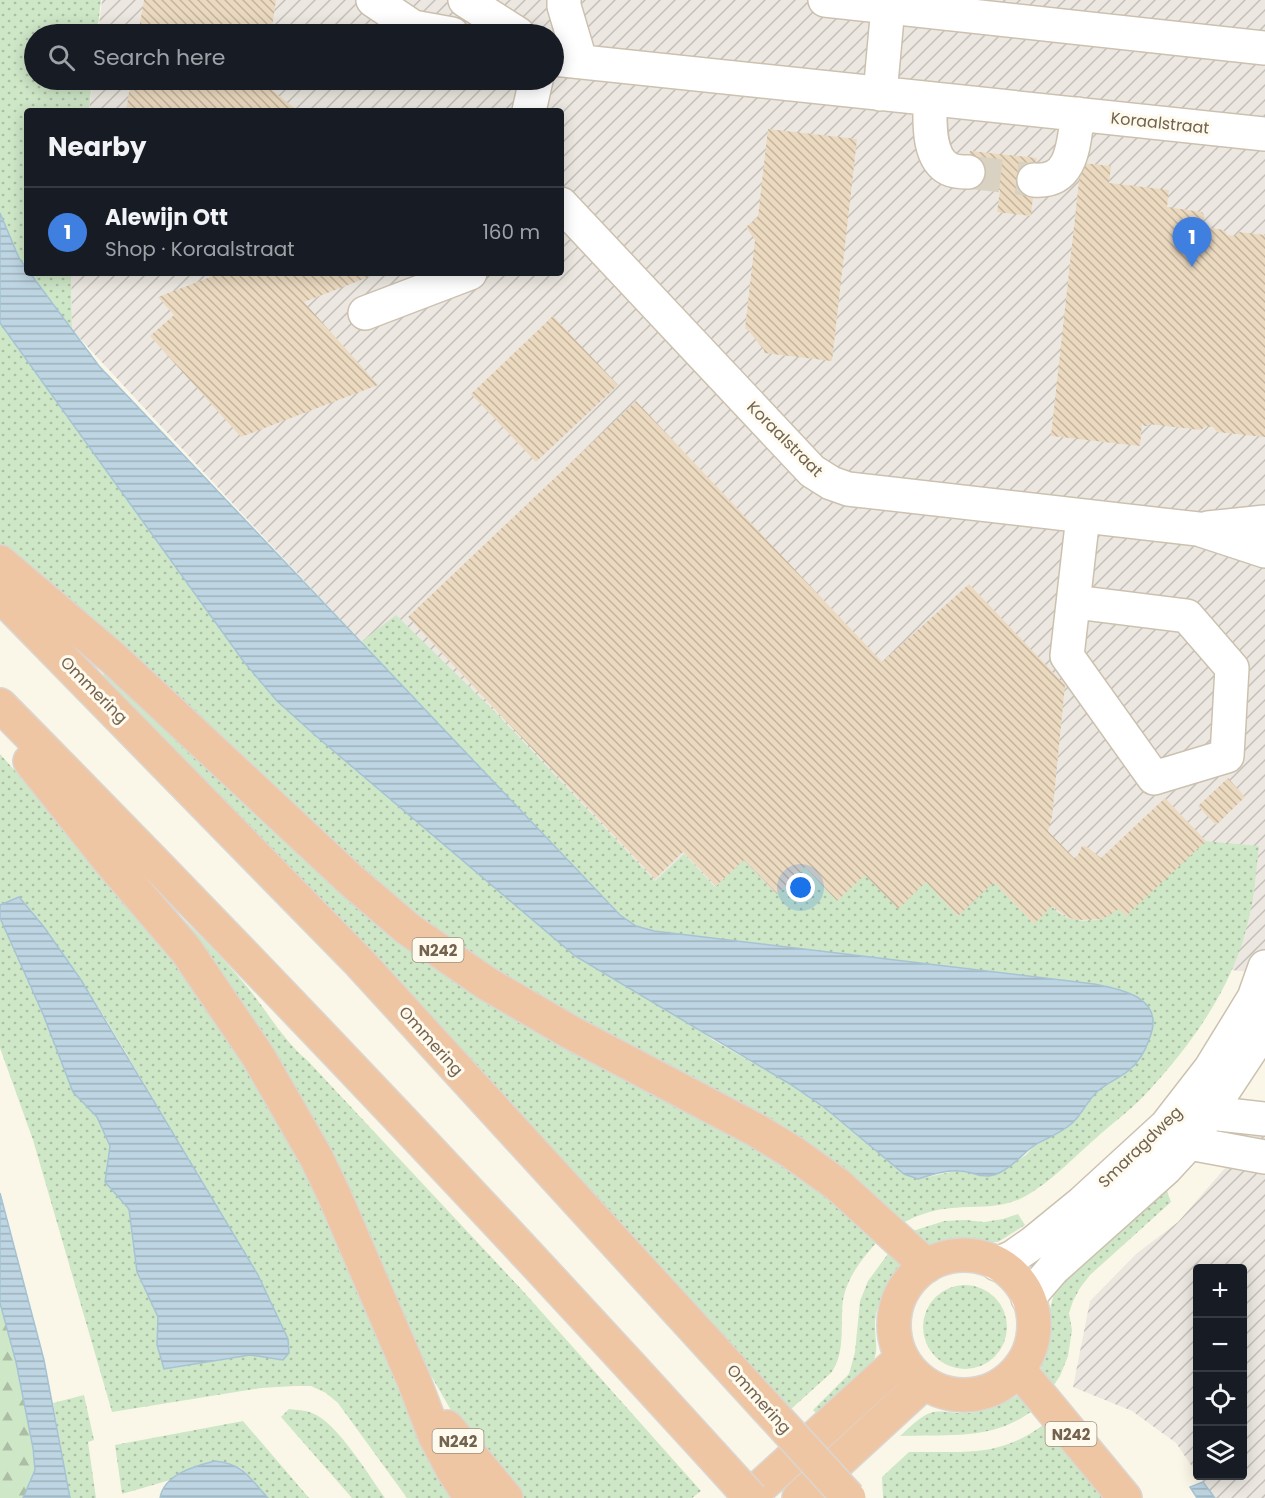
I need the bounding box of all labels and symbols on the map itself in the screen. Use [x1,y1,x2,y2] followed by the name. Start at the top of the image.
[1110,106,1211,140] street label: Koraalstraat
[1172,218,1212,267] pin: 1
[742,396,828,482] street label: Koraalstraat
[55,651,133,729] street label: Ommering
[786,873,815,902] your location
[412,938,464,962] road number: N242
[394,1001,468,1081] street label: Ommering
[1093,1101,1187,1193] street label: Smaragdweg
[722,1359,796,1439] street label: Ommering
[1046,1422,1096,1446] road number: N242
[432,1429,484,1453] road number: N242

